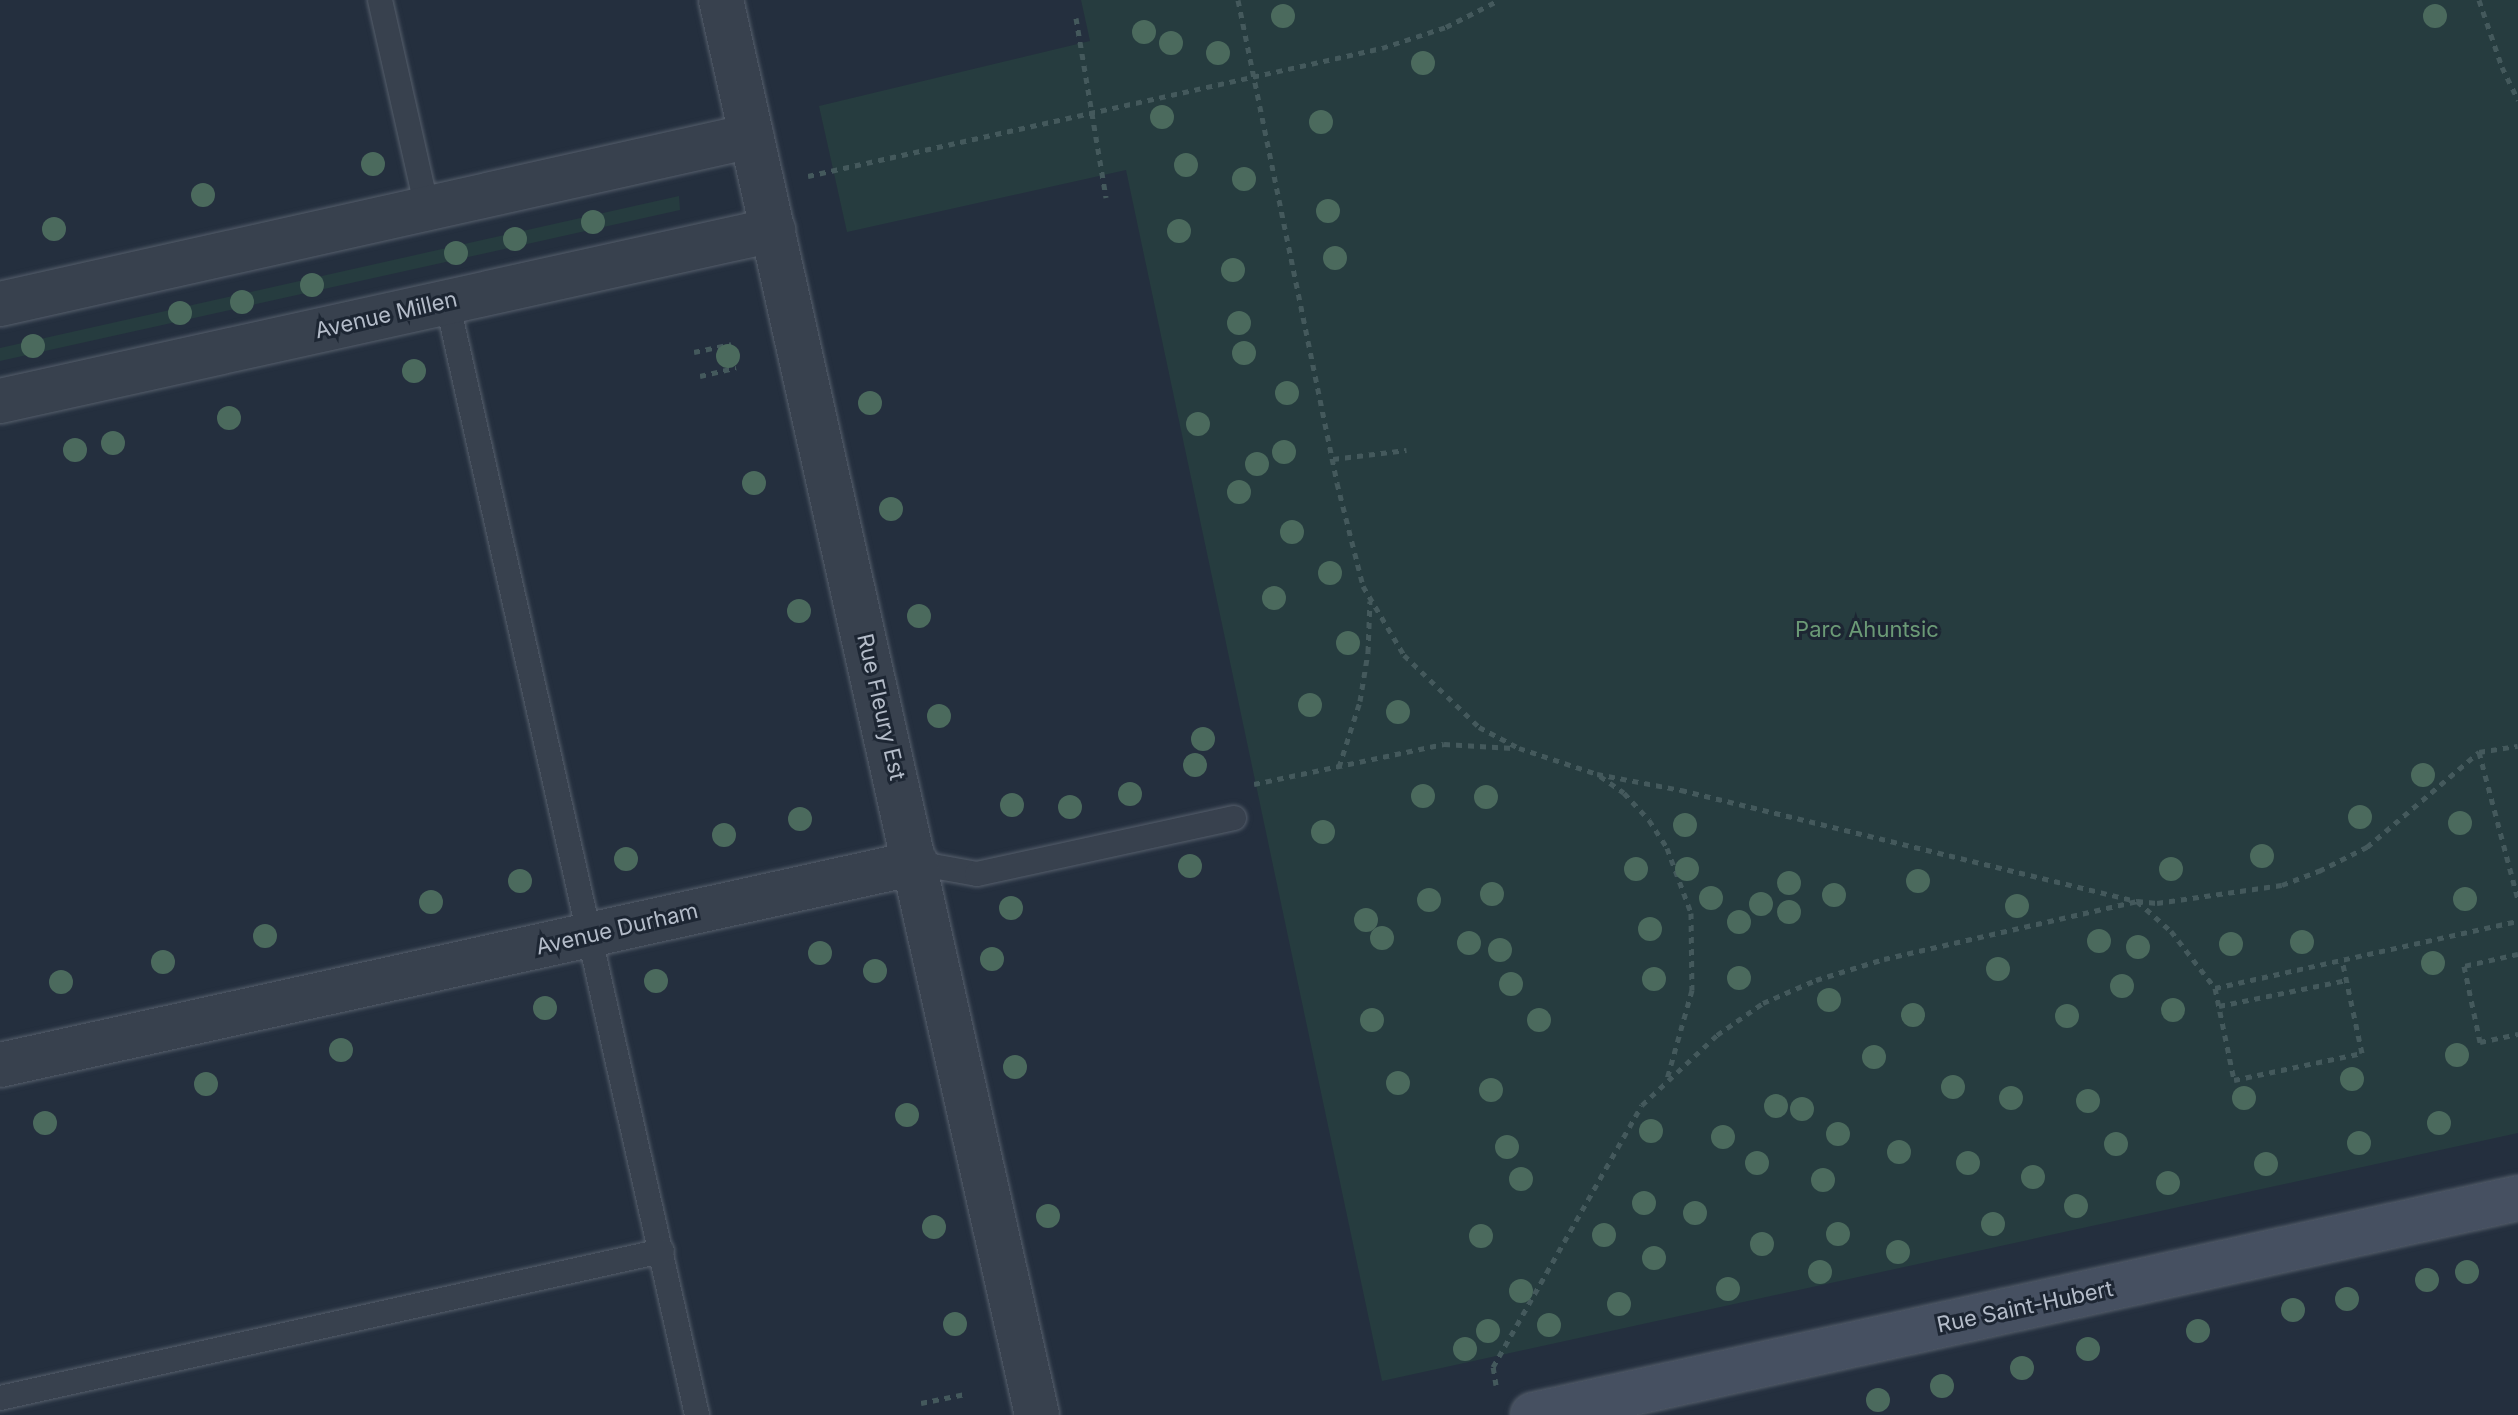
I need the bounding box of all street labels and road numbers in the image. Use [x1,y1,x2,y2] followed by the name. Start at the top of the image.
[312,286,460,344] street label: Avenue Millen
[851,631,911,783] street label: Rue Fleury Est
[533,898,701,960] street label: Avenue Durham
[1935,1275,2115,1339] street label: Rue Saint-Hubert

